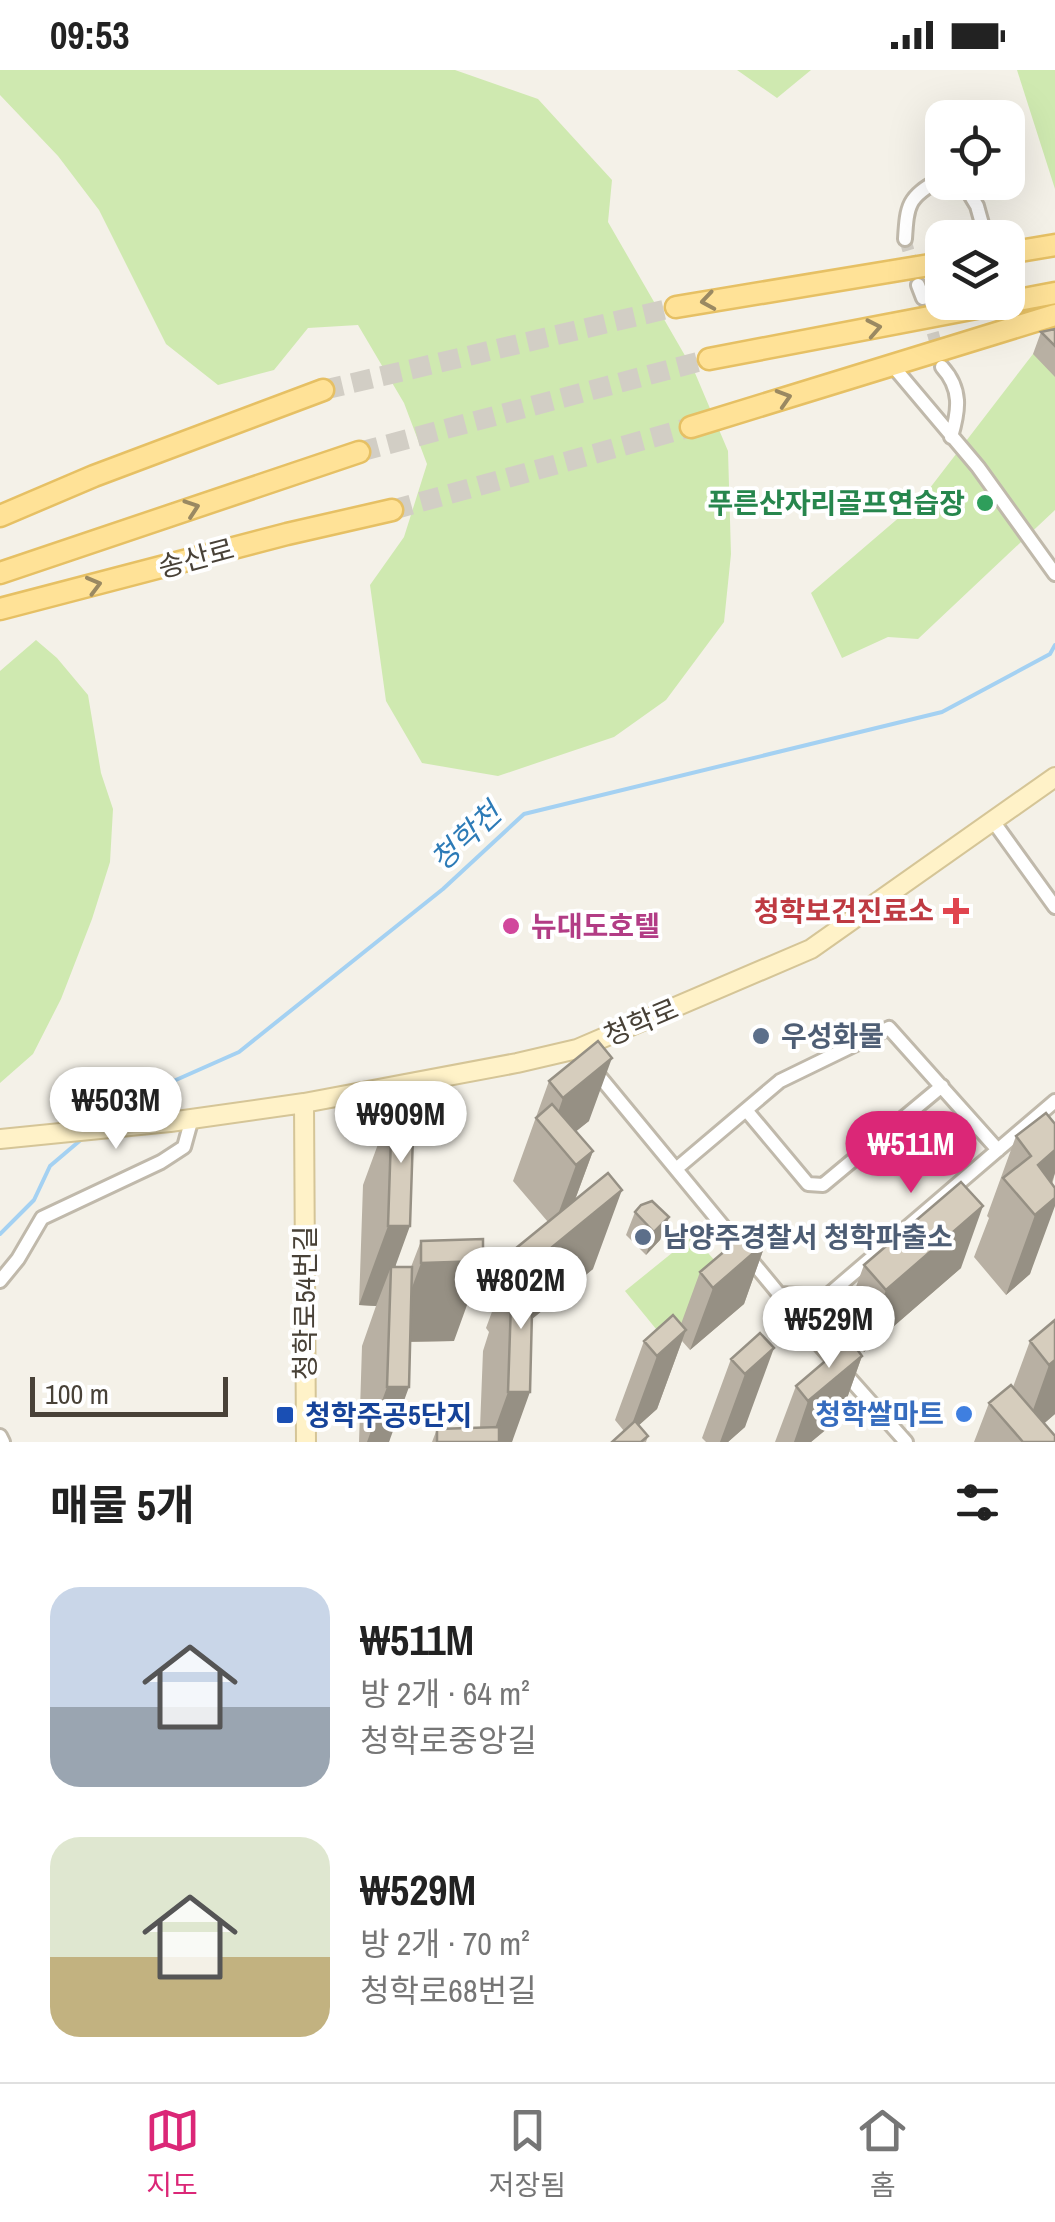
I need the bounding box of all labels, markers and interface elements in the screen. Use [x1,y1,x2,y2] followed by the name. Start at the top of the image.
[50,10,130,61] text: 09:53
[925,100,1025,320] map controls
[925,100,1025,200] button: locate
[925,220,1025,320] button: layers
[700,290,716,311] one-way arrow
[866,318,882,339] one-way arrow
[775,389,792,410] one-way arrow
[707,484,965,522] place label: 푸른산자리골프연습장
[974,492,996,514] marker: 푸른산자리골프연습장
[183,500,200,520] one-way arrow
[154,530,238,586] street label: 송산로
[85,575,102,596] one-way arrow
[421,791,512,879] water label: 청학천
[754,892,934,930] place label: 청학보건진료소
[943,898,969,924] marker: 청학보건진료소
[531,907,660,945] place label: 뉴대도호텔
[500,915,522,937] marker: 뉴대도호텔
[598,989,684,1055] street label: 청학로
[781,1017,884,1055] place label: 우성화물
[750,1025,772,1047] marker: 우성화물
[46,1067,186,1152] pin: ₩503M
[72,1078,160,1121] text: ₩503M
[331,1081,471,1166] pin: ₩909M
[357,1092,445,1135] text: ₩909M
[841,1111,981,1196] pin: ₩511M
[867,1122,955,1165] text: ₩511M
[663,1218,953,1256] place label: 남양주경찰서 청학파출소
[286,1226,324,1380] street label: 청학로54번길
[632,1226,654,1248] marker: 남양주경찰서 청학파출소
[451,1247,591,1332] pin: ₩802M
[477,1258,565,1301] text: ₩802M
[759,1286,899,1371] pin: ₩529M
[785,1297,873,1340] text: ₩529M
[30,1372,228,1416] scale bar
[45,1375,109,1413] text: 100 m
[815,1395,944,1433] place label: 청학쌀마트
[305,1396,472,1434] place label: 청학주공5단지
[953,1403,975,1425] marker: 청학쌀마트
[274,1404,296,1426] marker: 청학주공5단지
[950,1475,1005,1530] icon: filters
[50,1477,195,1533] text: 매물 5개
[360,1612,474,1668] text: ₩511M
[130,1627,250,1747] icon: home
[360,1672,530,1715] text: 방 2개 · 64 m²
[360,1719,537,1762] text: 청학로중앙길
[360,1862,476,1918] text: ₩529M
[130,1877,250,1997] icon: home
[360,1922,530,1965] text: 방 2개 · 70 m²
[360,1969,536,2012] text: 청학로68번길
[145,2103,200,2204] tab: 지도
[489,2103,566,2204] tab: 저장됨
[855,2103,910,2204] tab: 홈

